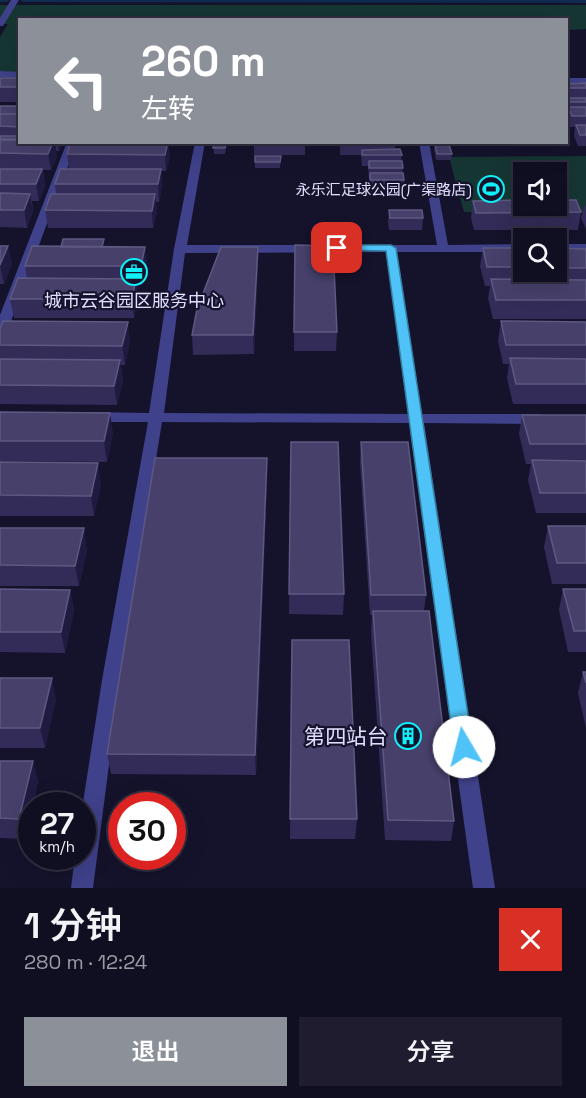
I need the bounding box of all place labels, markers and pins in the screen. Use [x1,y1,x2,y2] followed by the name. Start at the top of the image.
[476,174,506,204] sports icon: 永乐汇足球公园(广渠路店)
[296,180,472,200] place label: 永乐汇足球公园(广渠路店)
[311,222,362,273] pin
[119,257,149,287] office icon: 城市云谷园区服务中心
[44,289,224,312] place label: 城市云谷园区服务中心
[393,721,423,751] building icon: 第四站台
[304,723,388,750] place label: 第四站台

